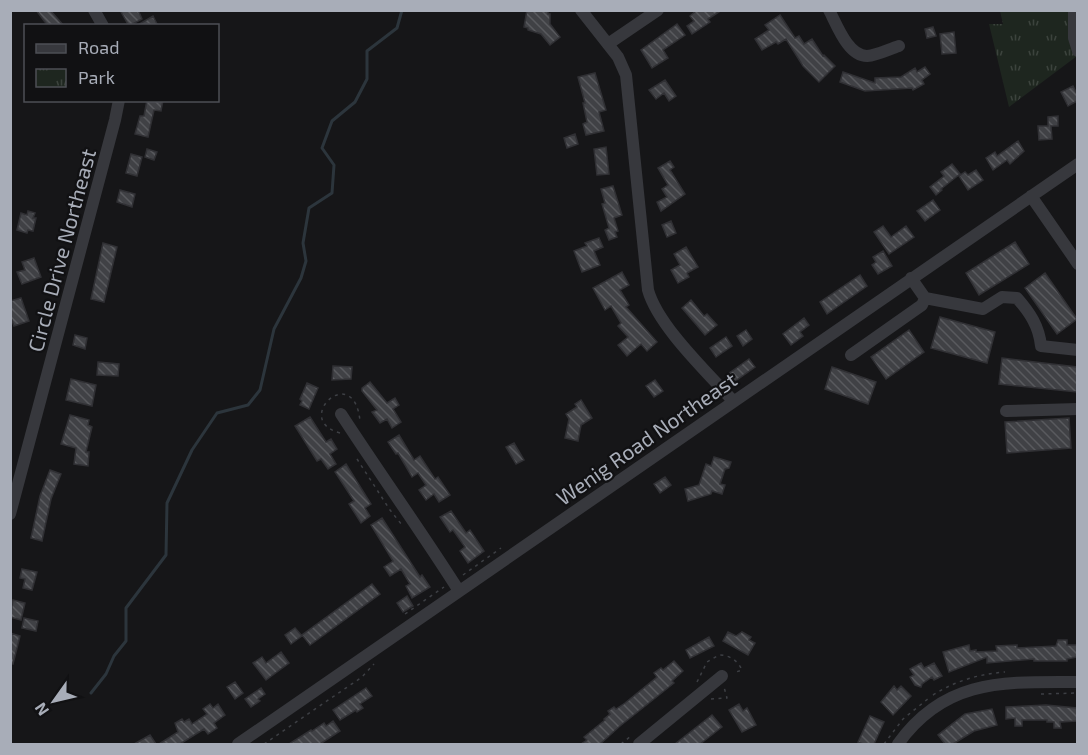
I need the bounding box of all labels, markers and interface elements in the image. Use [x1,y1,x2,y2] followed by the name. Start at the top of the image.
[24,24,219,102] legend
[78,36,119,58] text: Road
[78,66,115,88] text: Park
[22,146,100,354] street label: Circle Drive Northeast
[551,366,741,510] street label: Wenig Road Northeast
[24,671,84,731] north arrow
[30,700,52,720] text: N

